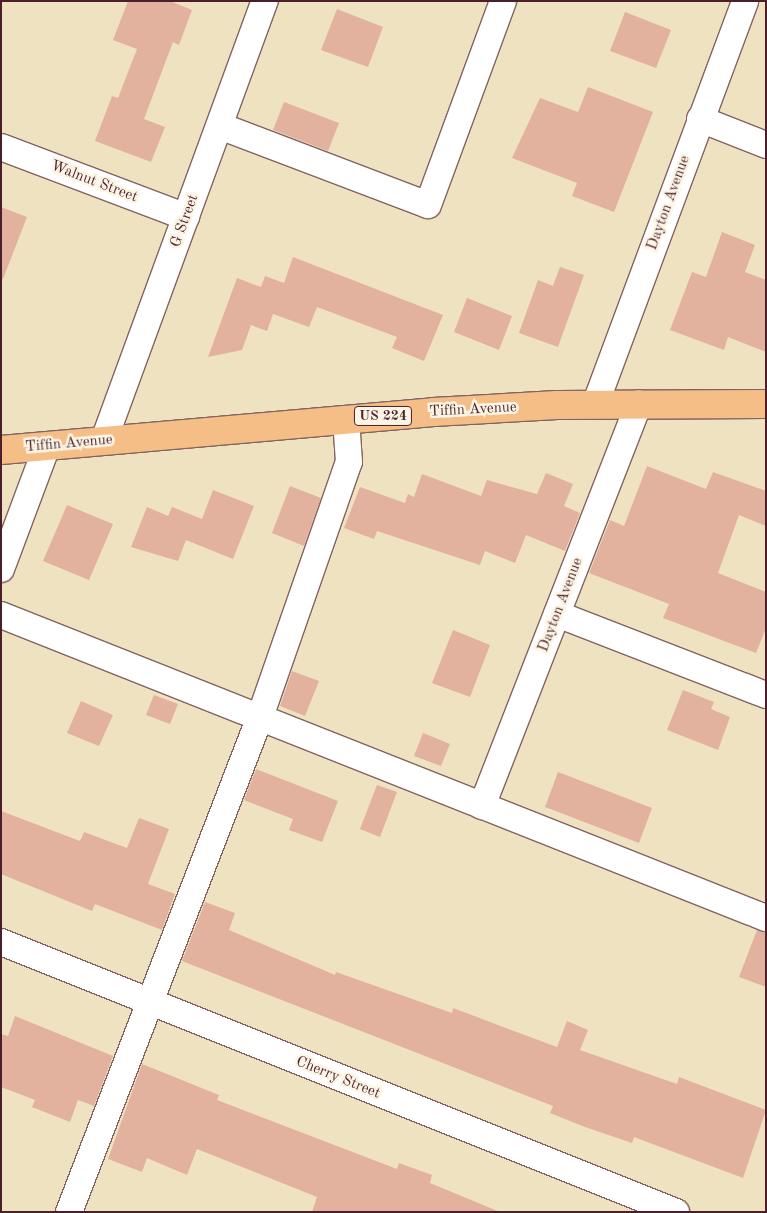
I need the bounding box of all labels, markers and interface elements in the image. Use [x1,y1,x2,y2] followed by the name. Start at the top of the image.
[644,153,694,253] street label: Dayton Avenue
[48,157,140,207] street label: Walnut Street
[167,192,203,250] street label: G Street
[429,399,517,421] street label: Tiffin Avenue
[353,404,413,428] road number: US 224
[25,431,113,457] street label: Tiffin Avenue
[535,555,587,655] street label: Dayton Avenue
[293,1053,383,1103] street label: Cherry Street

